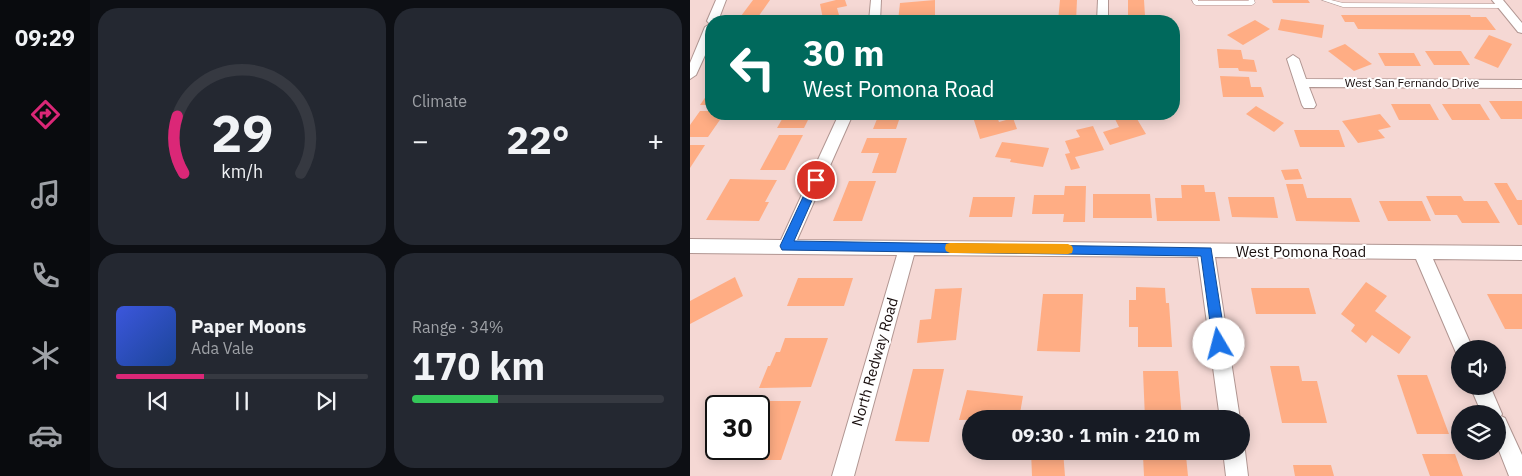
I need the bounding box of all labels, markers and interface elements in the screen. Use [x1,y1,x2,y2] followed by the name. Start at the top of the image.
[15,23,75,52] text: 09:29
[803,30,885,76] text: 30 m
[720,35,785,100] icon: left
[803,74,995,103] text: West Pomona Road
[1345,75,1480,90] street label: West San Fernando Drive
[412,91,467,111] text: Climate
[28,97,63,132] icon: directions
[211,99,273,166] text: 29
[506,115,570,164] text: 22°
[412,122,429,159] text: −
[647,122,664,159] text: +
[795,159,837,201] pin
[221,160,263,183] text: km/h
[802,166,830,194] icon: arrive
[28,177,63,212] icon: music
[1236,242,1366,261] street label: West Pomona Road
[28,258,63,293] icon: phone
[847,295,902,428] street label: North Redway Road
[191,314,306,338] text: Paper Moons
[412,317,504,337] text: Range · 34%
[1192,317,1244,369] position arrow
[28,338,63,373] icon: climate
[191,338,254,358] text: Ada Vale
[1451,340,1506,460] map controls
[1451,340,1506,395] button: sound
[412,341,545,390] text: 170 km
[144,387,172,415] icon: previous
[228,387,256,415] icon: pause
[312,387,340,415] icon: next
[705,395,770,460] speed limit sign: 30
[1451,405,1506,460] button: layers
[28,418,63,453] icon: car
[1012,423,1200,447] text: 09:30 · 1 min · 210 m

